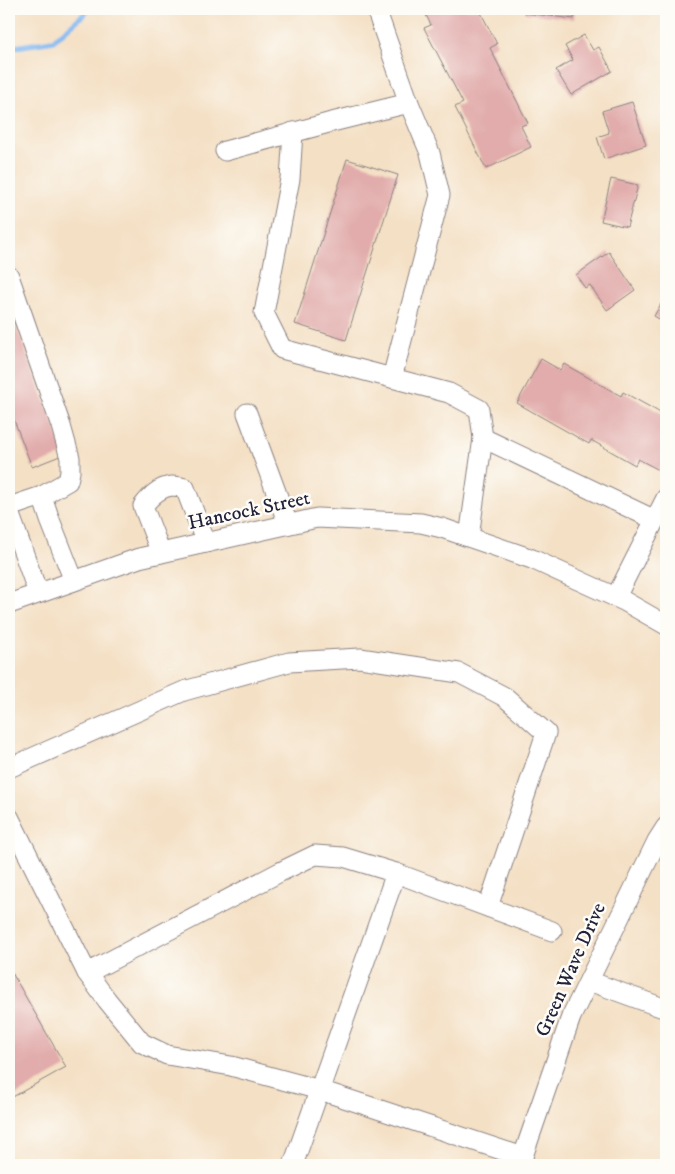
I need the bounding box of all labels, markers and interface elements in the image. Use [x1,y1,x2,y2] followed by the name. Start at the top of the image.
[186,486,312,536] street label: Hancock Street
[530,899,612,1041] street label: Green Wave Drive

